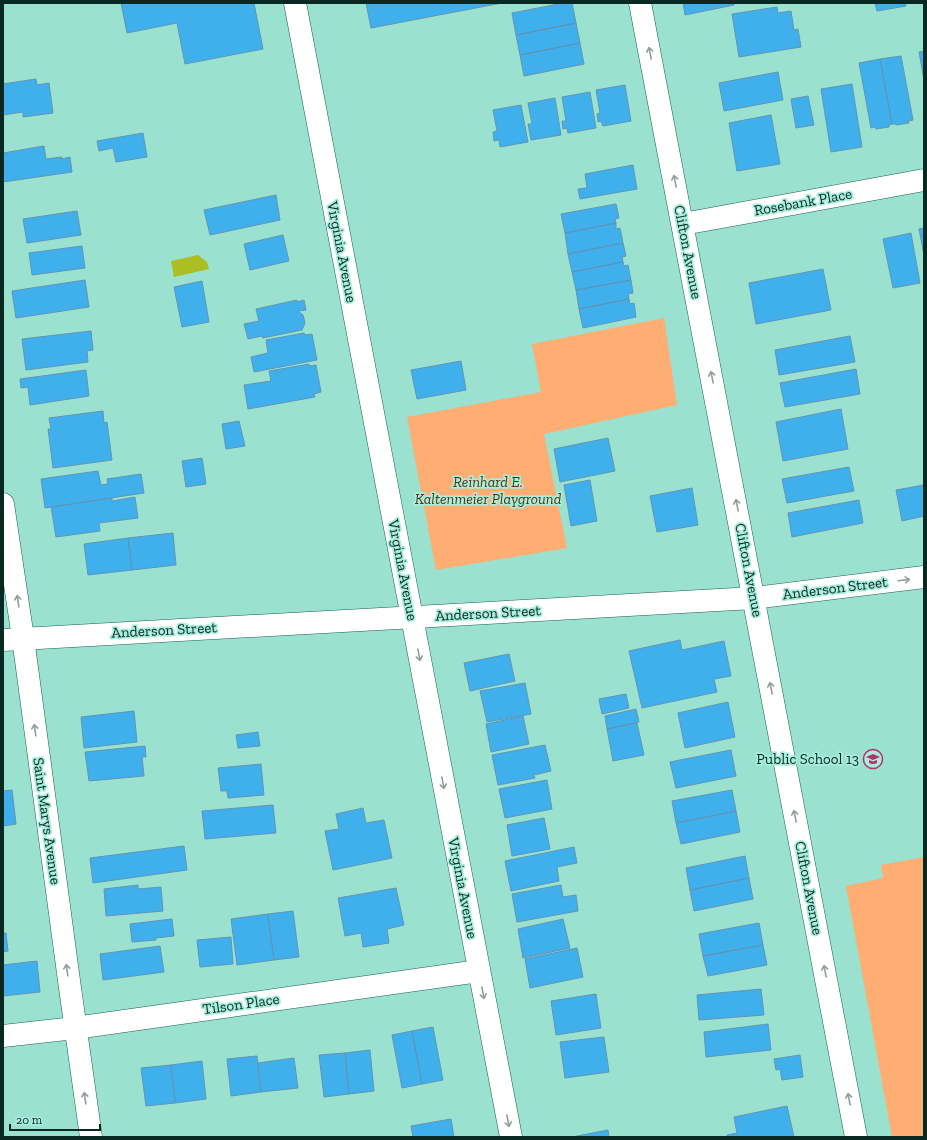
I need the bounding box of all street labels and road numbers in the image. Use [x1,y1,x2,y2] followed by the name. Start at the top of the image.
[753,185,853,219] street label: Rosebank Place
[323,199,361,304] street label: Virginia Avenue
[670,204,706,300] street label: Clifton Avenue
[384,517,422,622] street label: Virginia Avenue
[731,522,767,618] street label: Clifton Avenue
[781,573,889,603] street label: Anderson Street
[435,601,542,625] street label: Anderson Street
[111,618,218,642] street label: Anderson Street
[29,756,65,886] street label: Saint Marys Avenue
[444,835,482,940] street label: Virginia Avenue
[791,840,827,936] street label: Clifton Avenue
[201,990,281,1018] street label: Tilson Place

